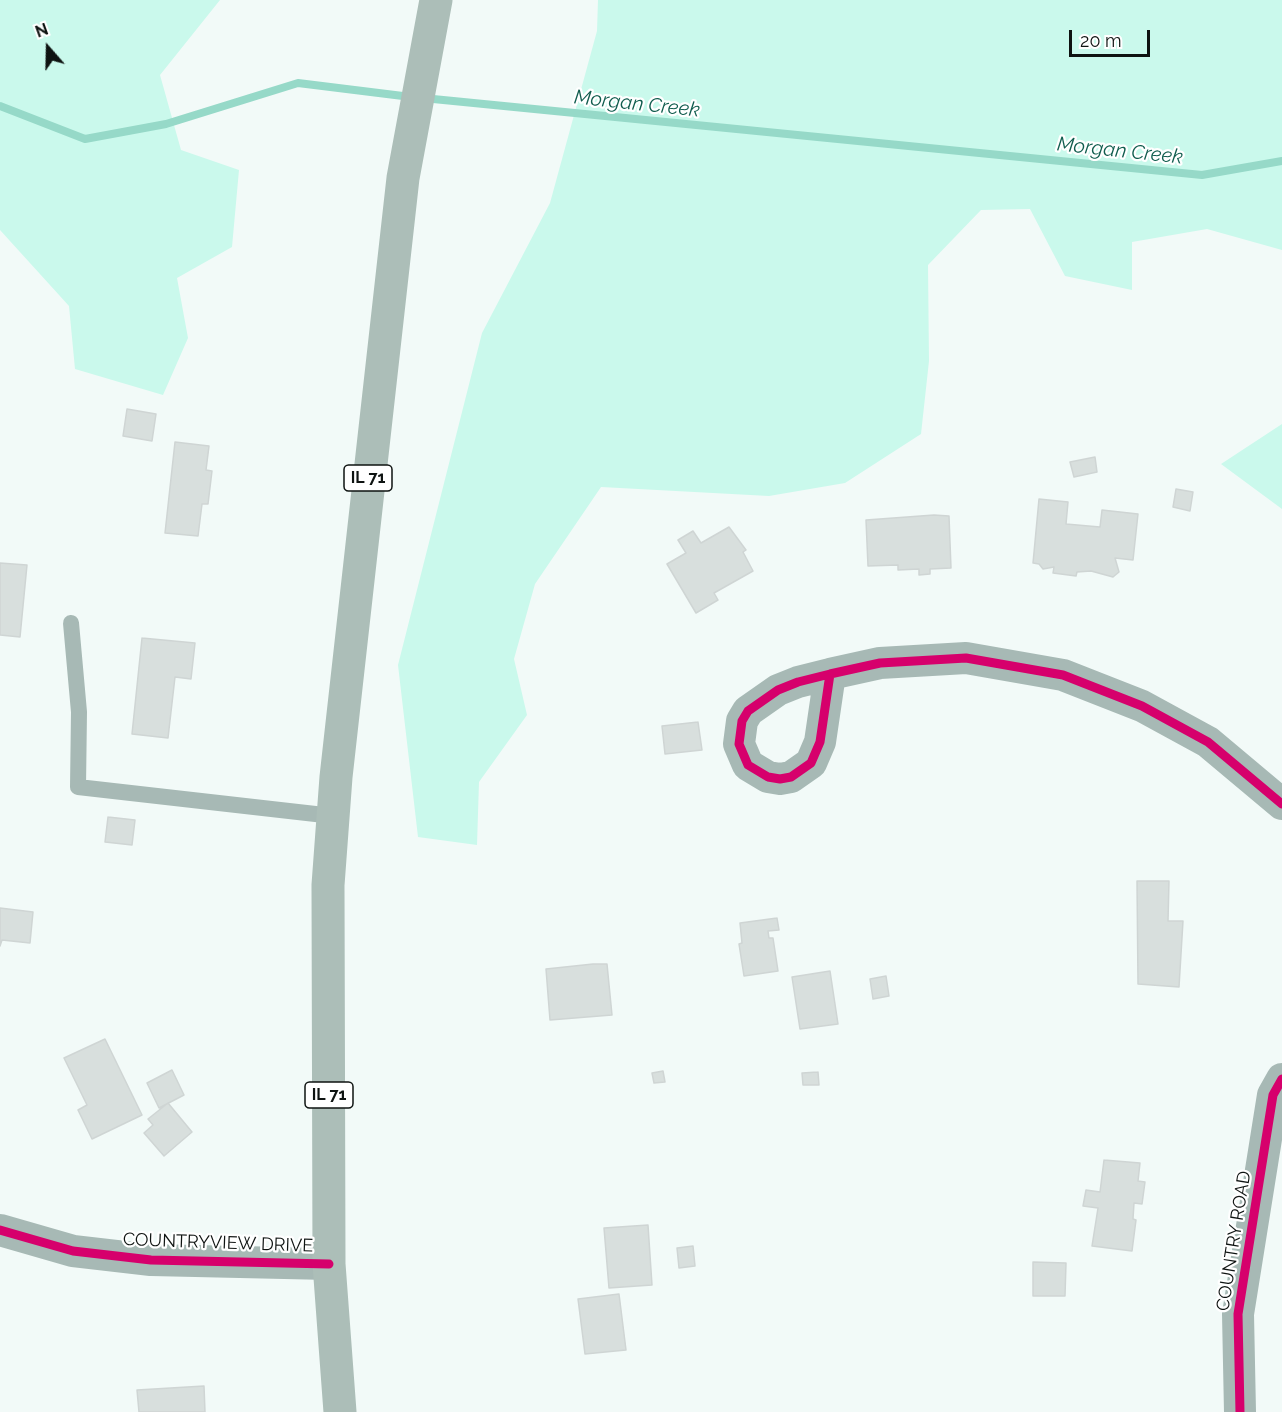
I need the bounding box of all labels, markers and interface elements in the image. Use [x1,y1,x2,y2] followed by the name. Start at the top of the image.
[18,18,78,78] north arrow
[1072,18,1153,56] scale bar
[33,20,51,42] text: N
[1080,30,1122,51] text: 20 m
[573,85,701,123] water label: Morgan Creek
[1056,132,1184,170] water label: Morgan Creek
[344,465,392,491] road number: IL 71
[305,1082,353,1108] road number: IL 71
[1212,1169,1256,1313] street label: COUNTRY ROAD
[122,1229,314,1257] street label: COUNTRYVIEW DRIVE

